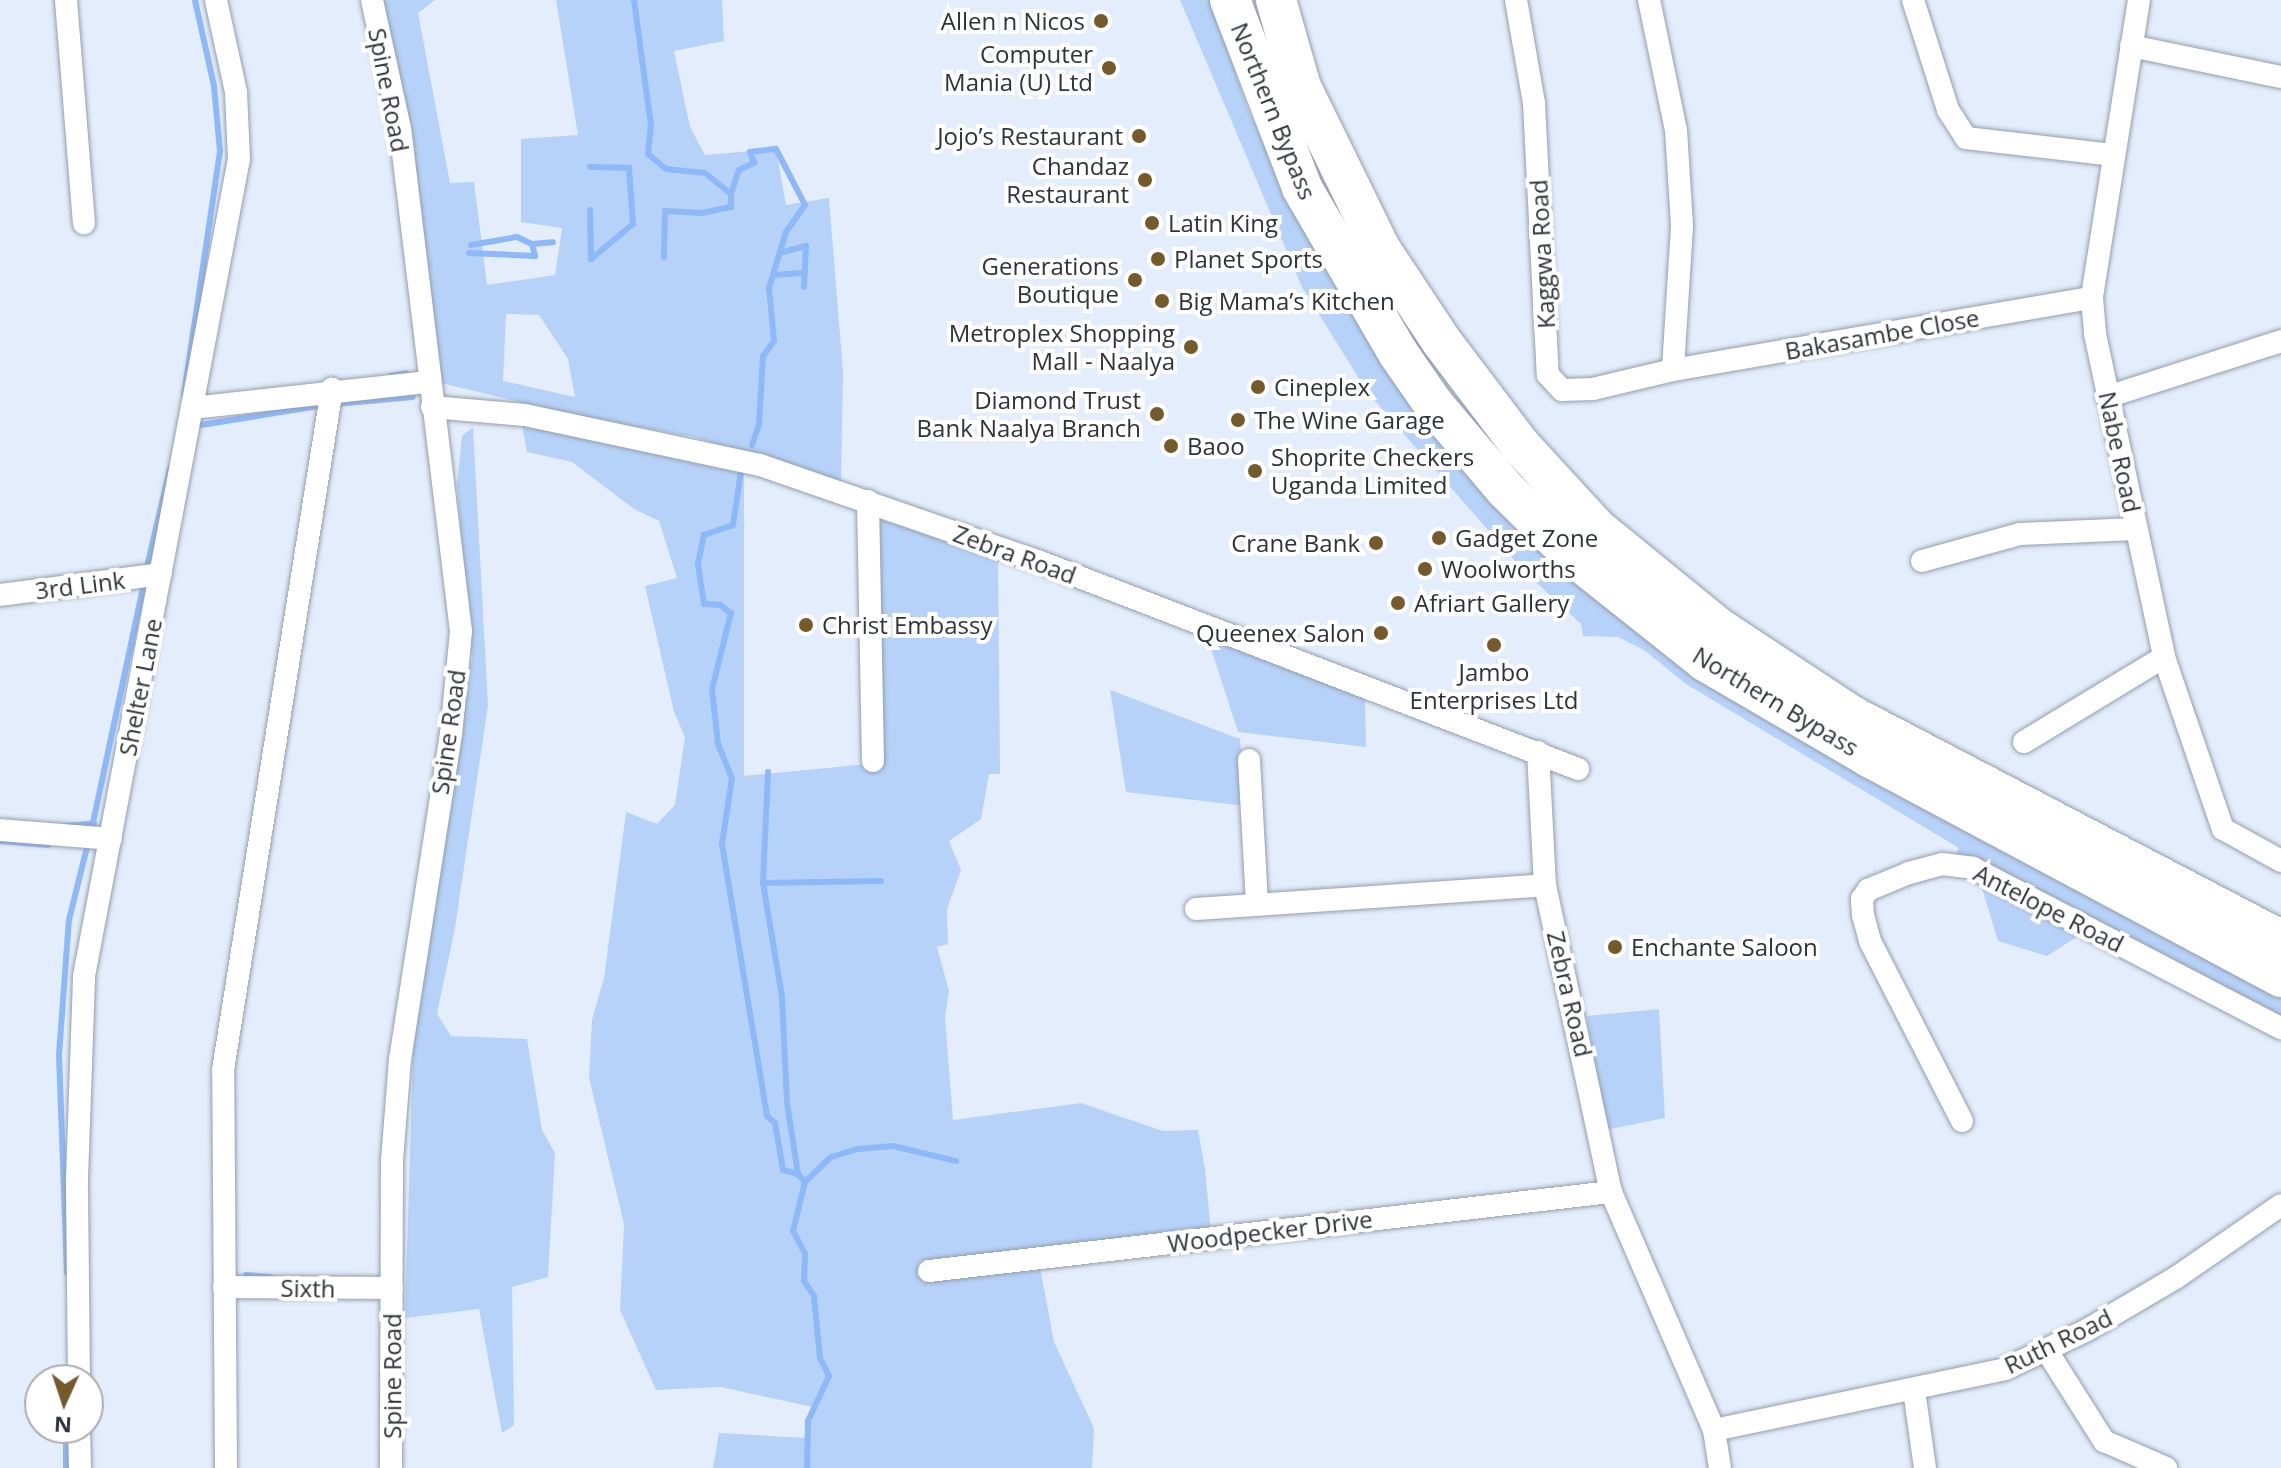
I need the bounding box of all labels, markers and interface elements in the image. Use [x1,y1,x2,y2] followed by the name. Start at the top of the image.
[941,7,1085,35] place label: Allen n Nicos
[1092,12,1110,30] marker: Allen n Nicos
[1225,18,1323,204] street label: Northern Bypass
[363,26,415,154] street label: Spine Road
[944,40,1093,96] place label: Computer Mania (U) Ltd
[1100,59,1118,77] marker: Computer Mania (U) Ltd
[937,122,1123,150] place label: Jojo’s Restaurant
[1130,127,1148,145] marker: Jojo’s Restaurant
[1006,152,1129,208] place label: Chandaz Restaurant
[1136,171,1154,189] marker: Chandaz Restaurant
[1524,179,1560,329] street label: Kaggwa Road
[1168,209,1278,237] place label: Latin King
[1143,214,1161,232] marker: Latin King
[1174,245,1323,273] place label: Planet Sports
[1149,250,1167,268] marker: Planet Sports
[982,252,1119,308] place label: Generations Boutique
[1126,271,1144,289] marker: Generations Boutique
[1178,287,1395,315] place label: Big Mama’s Kitchen
[1153,292,1171,310] marker: Big Mama’s Kitchen
[1783,303,1981,365] street label: Bakasambe Close
[949,319,1175,375] place label: Metroplex Shopping Mall - Naalya
[1182,338,1200,356] marker: Metroplex Shopping Mall - Naalya
[1274,373,1370,401] place label: Cineplex
[1249,378,1267,396] marker: Cineplex
[917,386,1141,442] place label: Diamond Trust Bank Naalya Branch
[2093,389,2147,515] street label: Nabe Road
[1148,405,1166,423] marker: Diamond Trust Bank Naalya Branch
[1254,406,1445,434] place label: The Wine Garage
[1229,411,1247,429] marker: The Wine Garage
[1187,432,1245,460] place label: Baoo
[1162,437,1180,455] marker: Baoo
[1271,443,1474,499] place label: Shoprite Checkers Uganda Limited
[1246,462,1264,480] marker: Shoprite Checkers Uganda Limited
[950,518,1080,590] street label: Zebra Road
[1455,524,1598,552] place label: Gadget Zone
[1231,529,1360,557] place label: Crane Bank
[1430,529,1448,547] marker: Gadget Zone
[1367,534,1385,552] marker: Crane Bank
[1441,555,1576,583] place label: Woolworths
[1416,560,1434,578] marker: Woolworths
[33,565,127,605] street label: 3rd Link
[1414,589,1569,617] place label: Afriart Gallery
[1389,594,1407,612] marker: Afriart Gallery
[822,611,992,639] place label: Christ Embassy
[113,616,167,758] street label: Shelter Lane
[797,616,815,634] marker: Christ Embassy
[1196,619,1365,647] place label: Queenex Salon
[1372,624,1390,642] marker: Queenex Salon
[1485,636,1503,654] marker: Jambo Enterprises Ltd
[1688,640,1864,762] street label: Northern Bypass
[1410,658,1578,714] place label: Jambo Enterprises Ltd
[425,668,471,796] street label: Spine Road
[1969,858,2129,958] street label: Antelope Road
[1542,928,1598,1060] street label: Zebra Road
[1631,933,1818,961] place label: Enchante Saloon
[1606,938,1624,956] marker: Enchante Saloon
[1166,1204,1374,1258] street label: Woodpecker Drive
[280,1273,336,1303] street label: Sixth
[1999,1303,2117,1379] street label: Ruth Road
[378,1313,406,1439] street label: Spine Road
[24,1364,104,1444] north arrow
[53,1411,73,1441] text: N

